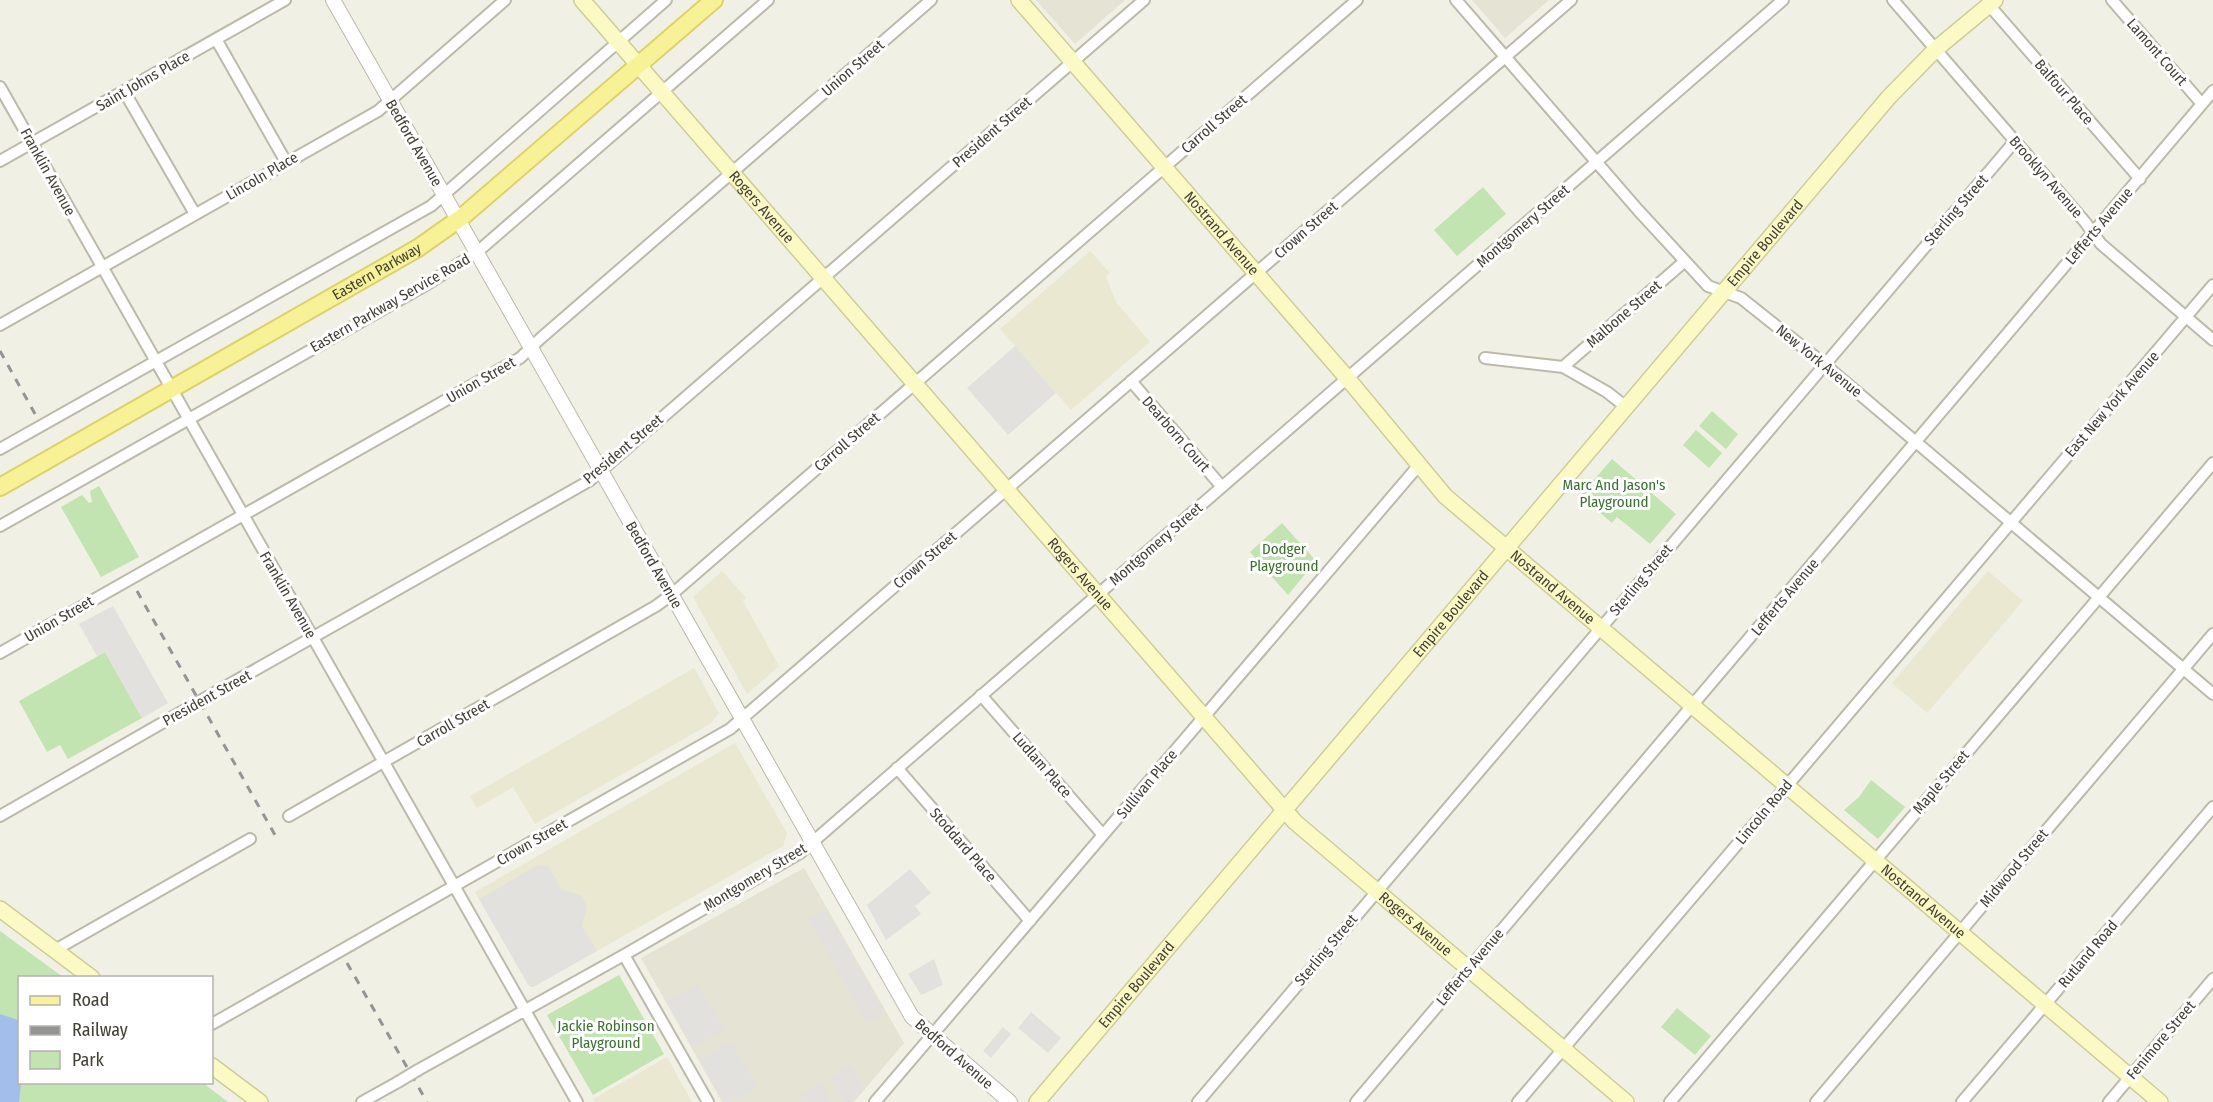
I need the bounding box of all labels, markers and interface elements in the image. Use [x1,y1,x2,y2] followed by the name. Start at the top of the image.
[2123,15,2191,89] street label: Lamont Court
[818,36,888,100] street label: Union Street
[93,47,193,115] street label: Saint Johns Place
[2031,56,2097,128] street label: Balfour Place
[1177,91,1251,157] street label: Carroll Street
[949,93,1035,171] street label: President Street
[382,96,446,190] street label: Bedford Avenue
[17,125,79,219] street label: Franklin Avenue
[2005,132,2087,222] street label: Brooklyn Avenue
[223,148,301,204] street label: Lincoln Place
[725,167,798,247] street label: Rogers Avenue
[1920,171,1992,249] street label: Sterling Street
[1473,181,1573,271] street label: Montgomery Street
[2061,184,2137,268] street label: Lefferts Avenue
[1180,188,1263,279] street label: Nostrand Avenue
[1723,196,1807,290] street label: Empire Boulevard
[1271,197,1341,262] street label: Crown Street
[329,239,425,304] street label: Eastern Parkway
[307,250,473,356] street label: Eastern Parkway Service Road
[1583,277,1665,351] street label: Malbone Street
[1772,321,1866,401] street label: New York Avenue
[2061,347,2163,461] street label: East New York Avenue
[443,353,519,407] street label: Union Street
[1138,393,1214,476] street label: Dearborn Court
[810,409,884,475] street label: Carroll Street
[579,410,667,488] street label: President Street
[1563,476,1665,511] park label: Marc And Jason's Playground
[1106,499,1206,589] street label: Montgomery Street
[622,518,686,612] street label: Bedford Avenue
[890,527,960,592] street label: Crown Street
[1044,534,1116,614] street label: Rogers Avenue
[1250,540,1318,575] park label: Dodger Playground
[1606,540,1676,619] street label: Sterling Street
[1507,546,1599,628] street label: Nostrand Avenue
[256,548,320,642] street label: Franklin Avenue
[1747,555,1823,639] street label: Lefferts Avenue
[1409,567,1493,661] street label: Empire Boulevard
[21,592,97,646] street label: Union Street
[160,666,255,730] street label: President Street
[413,695,493,751] street label: Carroll Street
[1009,729,1075,801] street label: Ludlam Place
[1113,746,1181,822] street label: Sullivan Place
[1909,746,1973,818] street label: Maple Street
[1732,776,1796,848] street label: Lincoln Road
[926,804,1000,886] street label: Stoddard Place
[494,815,570,869] street label: Crown Street
[1976,825,2052,911] street label: Midwood Street
[700,839,810,915] street label: Montgomery Street
[1878,861,1969,942] street label: Nostrand Avenue
[1375,888,1456,960] street label: Rogers Avenue
[1291,910,1361,989] street label: Sterling Street
[2055,917,2121,991] street label: Rutland Road
[1432,925,1508,1009] street label: Lefferts Avenue
[1095,938,1178,1032] street label: Empire Boulevard
[18,976,213,1084] legend
[72,989,109,1011] text: Road
[2123,997,2199,1083] street label: Fenimore Street
[911,1015,997,1093] street label: Bedford Avenue
[557,1017,655,1052] park label: Jackie Robinson Playground
[72,1019,128,1041] text: Railway
[72,1049,105,1071] text: Park

